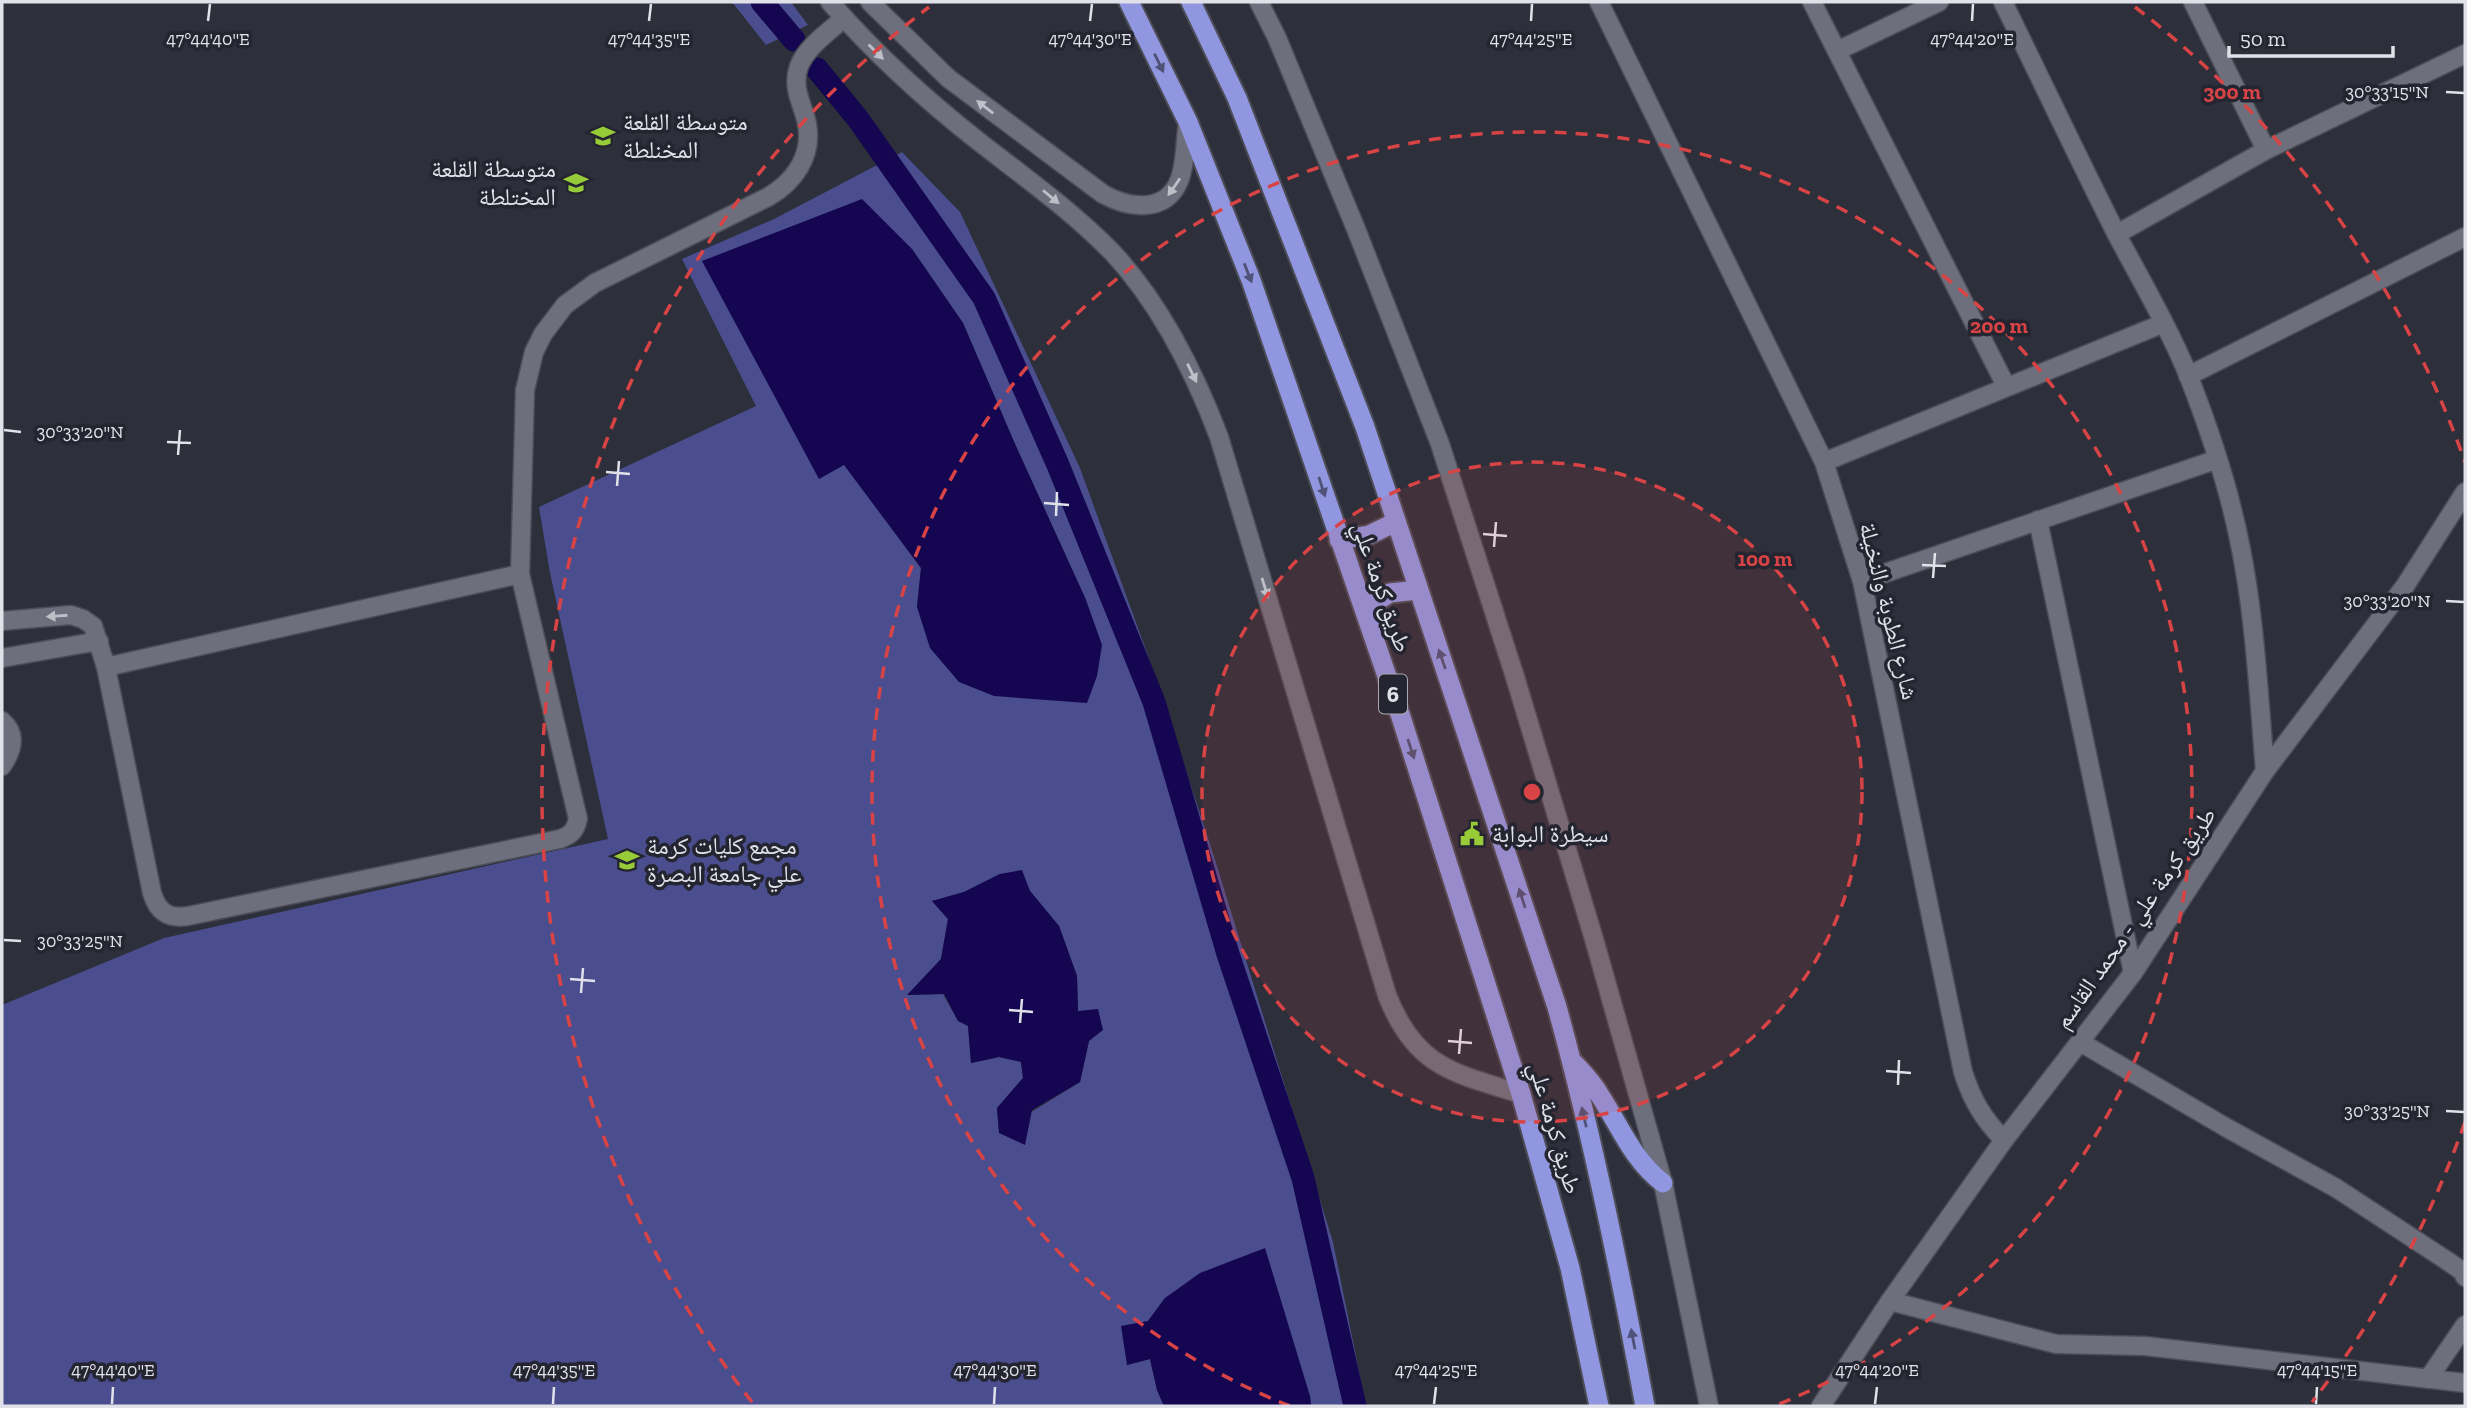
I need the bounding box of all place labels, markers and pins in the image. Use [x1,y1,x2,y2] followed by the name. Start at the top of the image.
[623,107,748,164] place label: متوسطة القلعة المخنلطة
[589,122,617,150] school or university icon: متوسطة القلعة المخنلطة
[431,154,556,211] place label: متوسطة القلعة المختلطة
[562,169,590,197] school or university icon: متوسطة القلعة المختلطة
[1520,780,1544,804] centre of rings
[1492,819,1609,848] place label: سيطرة البوابة
[1458,820,1486,848] public building icon: سيطرة البوابة
[647,831,801,893] place label: مجمع كليات كرمة علي جامعة البصرة
[613,846,641,874] school or university icon: مجمع كليات كرمة علي جامعة البصرة

